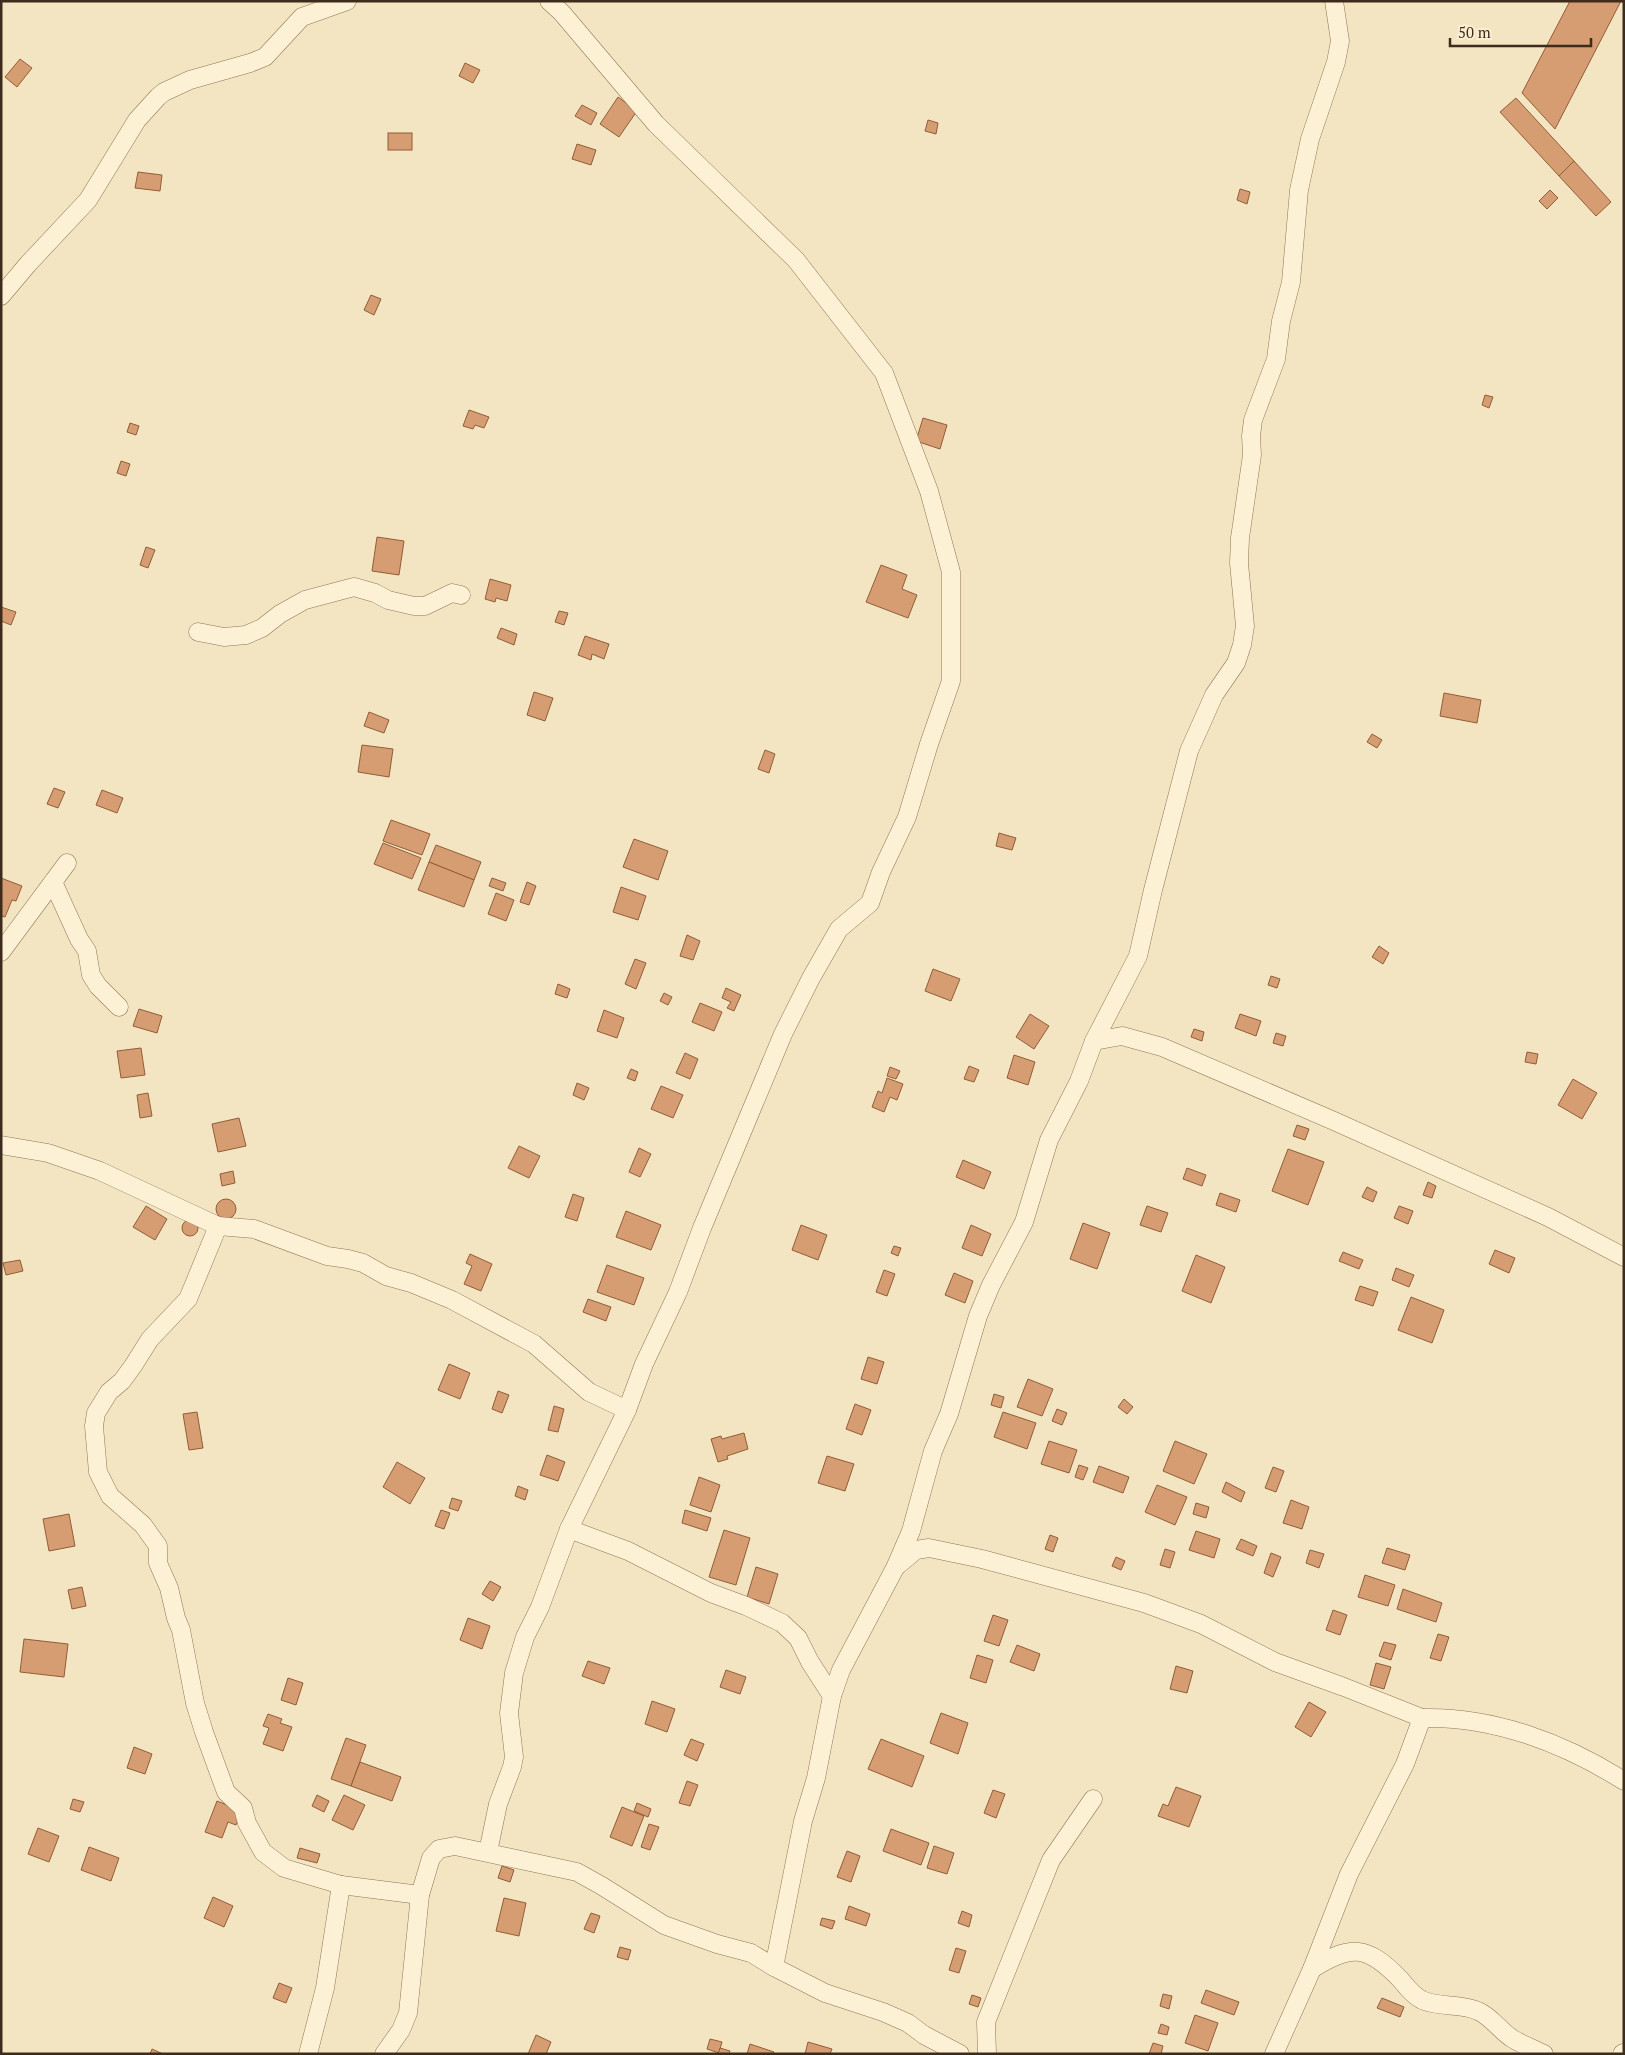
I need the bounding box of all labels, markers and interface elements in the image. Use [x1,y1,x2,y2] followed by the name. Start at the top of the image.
[1450,15,1591,47] scale bar
[1458,22,1491,42] text: 50 m

